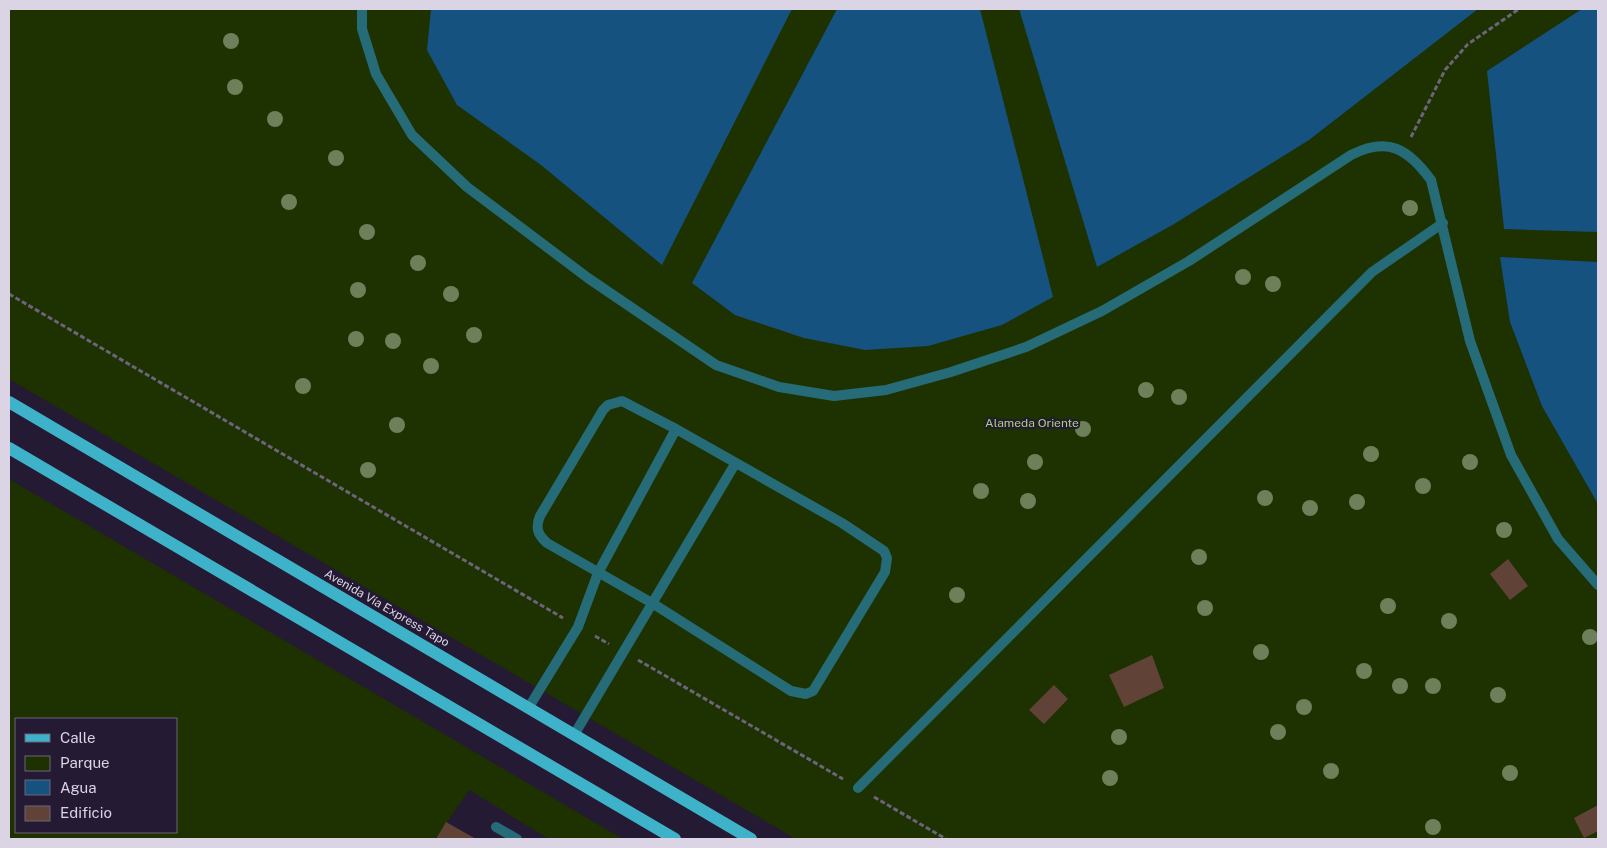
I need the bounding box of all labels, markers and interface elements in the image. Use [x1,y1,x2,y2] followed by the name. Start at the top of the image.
[985,416,1079,430] park label: Alameda Oriente
[322,566,452,650] street label: Avenida Vía Express Tapo
[15,718,178,833] legend
[60,729,96,746] text: Calle
[60,754,110,771] text: Parque
[60,779,97,796] text: Agua
[60,804,112,821] text: Edificio

